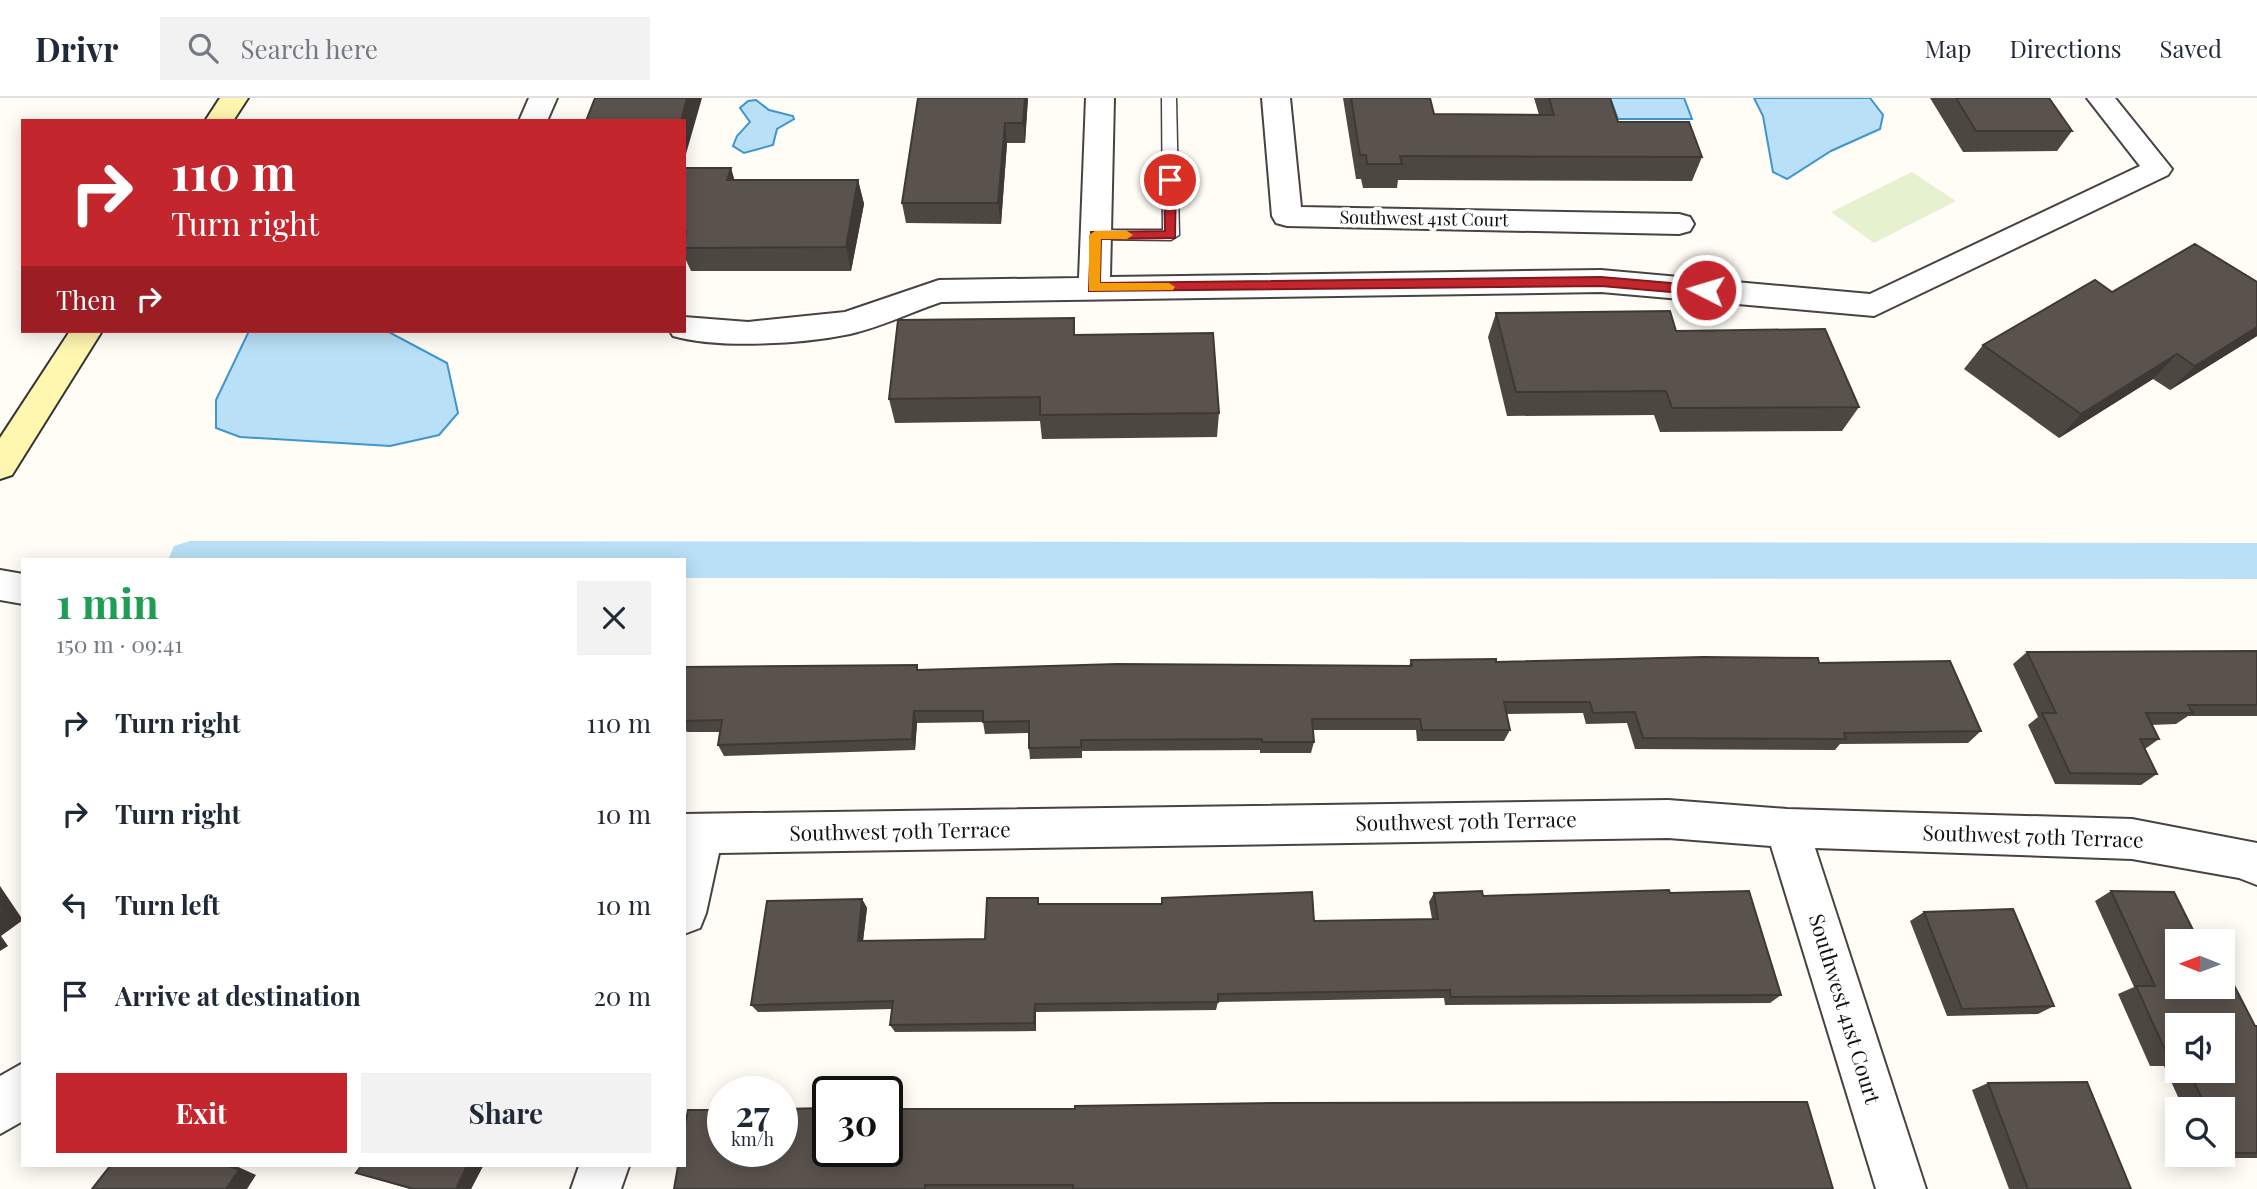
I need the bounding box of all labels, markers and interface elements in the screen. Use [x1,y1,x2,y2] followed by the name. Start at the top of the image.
[160,17,650,80] search box
[35,26,118,70] text: Drivr
[184,29,222,67] icon: search
[240,31,378,66] text: Search here
[1925,32,1971,64] text: Map
[2009,32,2122,64] text: Directions
[2160,32,2222,64] text: Saved
[171,138,296,203] text: 110 m
[56,147,147,238] icon: right
[1140,150,1200,210] pin
[1151,161,1189,199] icon: arrive
[171,201,319,244] text: Turn right
[1339,205,1509,231] street label: Southwest 41st Court
[1669,253,1743,327] position arrow
[130,280,168,318] icon: right
[56,282,116,317] text: Then
[56,574,159,630] text: 1 min
[577,581,651,655] button: close
[56,628,183,659] text: 150 m · 09:41
[56,704,94,742] icon: right
[115,705,241,740] text: Turn right
[587,705,651,740] text: 110 m
[56,795,94,833] icon: right
[115,796,241,831] text: Turn right
[596,796,651,831] text: 10 m
[1355,804,1577,836] street label: Southwest 70th Terrace
[789,814,1011,846] street label: Southwest 70th Terrace
[1922,817,2144,853] street label: Southwest 70th Terrace
[56,886,94,924] icon: left
[115,887,220,922] text: Turn left
[596,887,651,922] text: 10 m
[1804,910,1888,1107] street label: Southwest 41st Court
[2165,929,2235,999] north arrow
[2165,929,2235,1167] map controls
[56,977,94,1015] icon: arrive
[115,978,361,1013] text: Arrive at destination
[593,978,651,1013] text: 20 m
[2165,1013,2235,1083] button: sound
[56,1073,347,1153] button: Exit
[361,1073,651,1153] button: Share
[812,1076,903,1167] speed limit sign: 30
[735,1089,770,1136] text: 27
[2165,1097,2235,1167] button: search
[731,1127,774,1151] text: km/h

